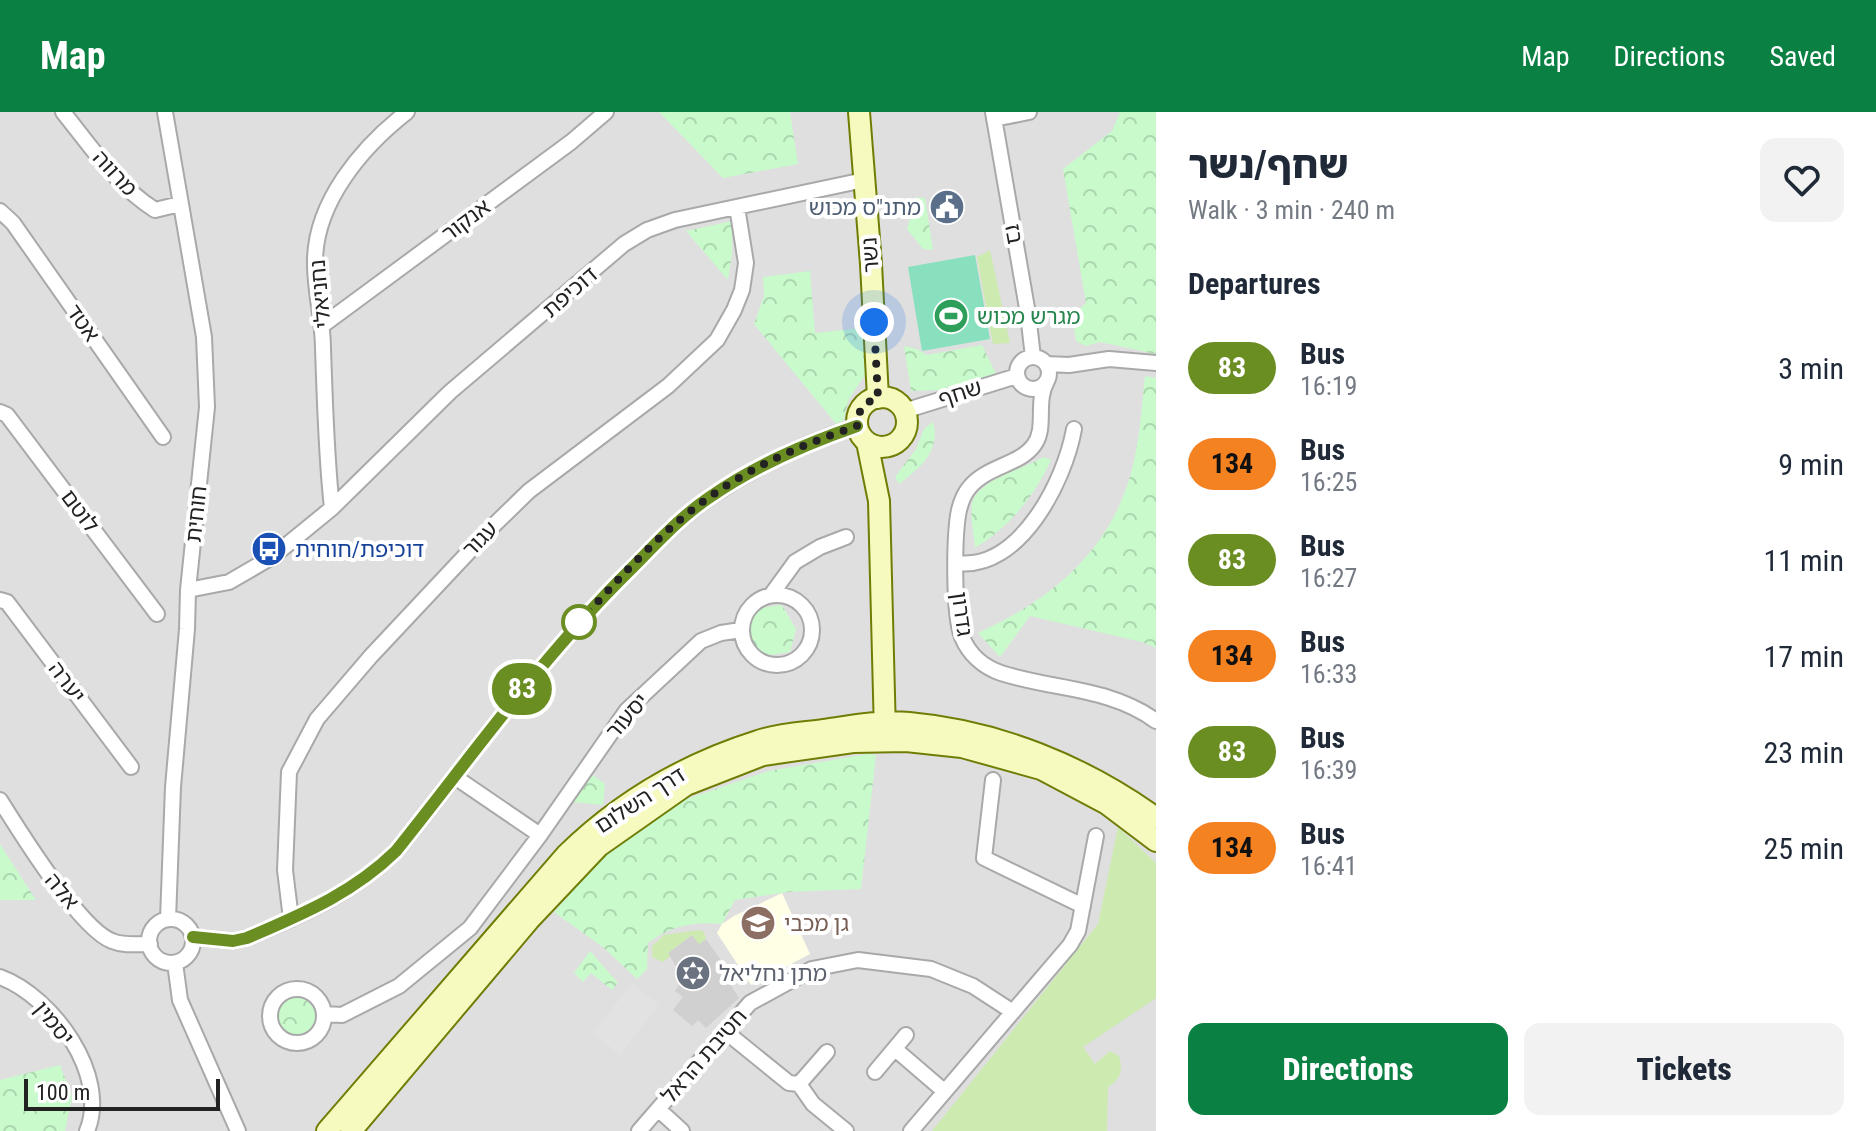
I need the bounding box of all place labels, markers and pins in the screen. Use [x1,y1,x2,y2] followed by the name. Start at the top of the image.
[928,188,966,226] public building icon: מתנ"ס מכוש
[809,195,921,220] place label: מתנ"ס מכוש
[932,297,970,335] sports icon: מגרש מכוש
[977,304,1080,329] place label: מגרש מכוש
[250,530,288,568] bus stop icon: דוכיפת/חוחית
[295,537,424,562] place label: דוכיפת/חוחית
[562,605,596,639] unlabelled marker
[739,904,777,942] school or university icon: גן מכבי
[784,911,849,936] place label: גן מכבי
[674,954,712,992] synagogue icon: מתן נחליאל
[719,961,827,986] place label: מתן נחליאל

